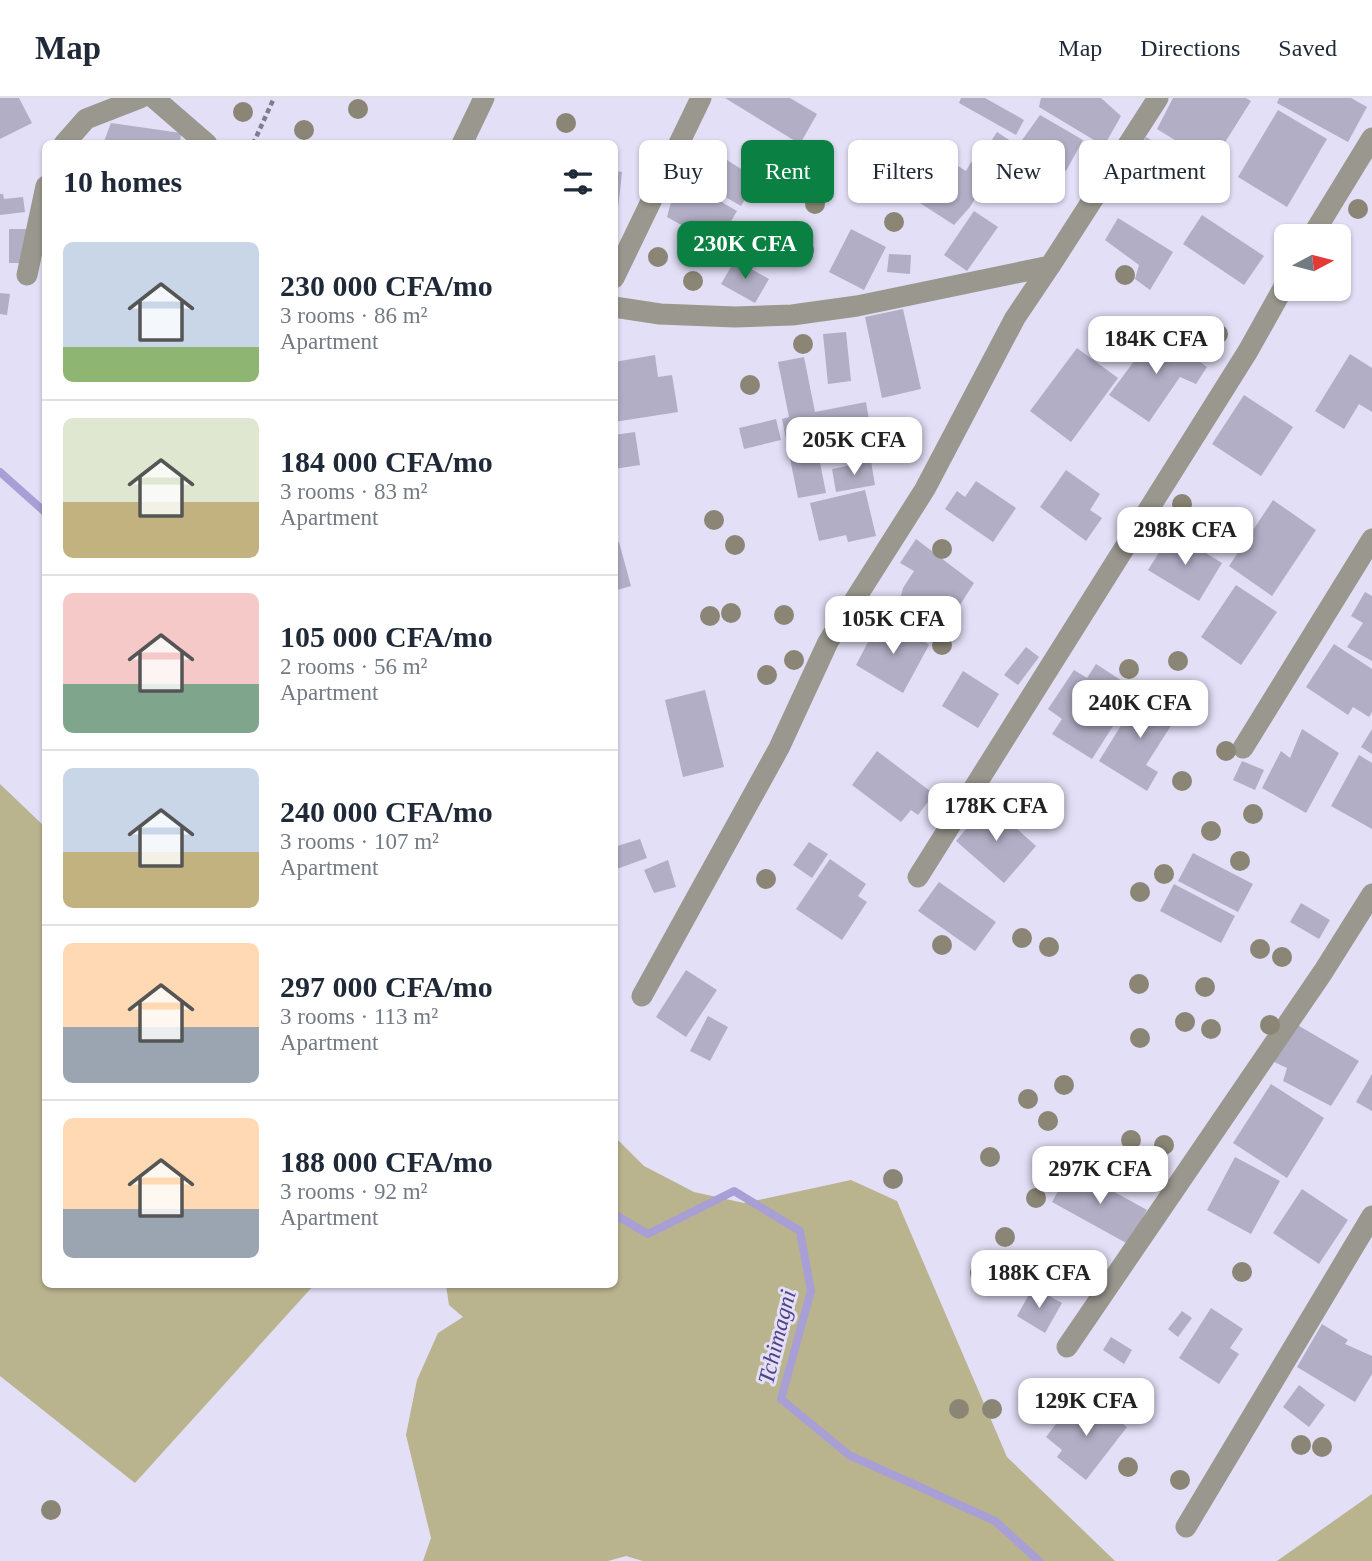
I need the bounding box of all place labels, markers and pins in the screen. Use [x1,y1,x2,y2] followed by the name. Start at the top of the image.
[673,222,817,281] pin: 230K CFA
[1084,316,1228,376] pin: 184K CFA
[782,418,926,477] pin: 205K CFA
[1113,508,1257,567] pin: 298K CFA
[821,596,965,656] pin: 105K CFA
[1068,680,1212,740] pin: 240K CFA
[924,784,1068,843] pin: 178K CFA
[1028,1146,1172,1206] pin: 297K CFA
[967,1250,1111,1310] pin: 188K CFA
[1014,1378,1158,1438] pin: 129K CFA

